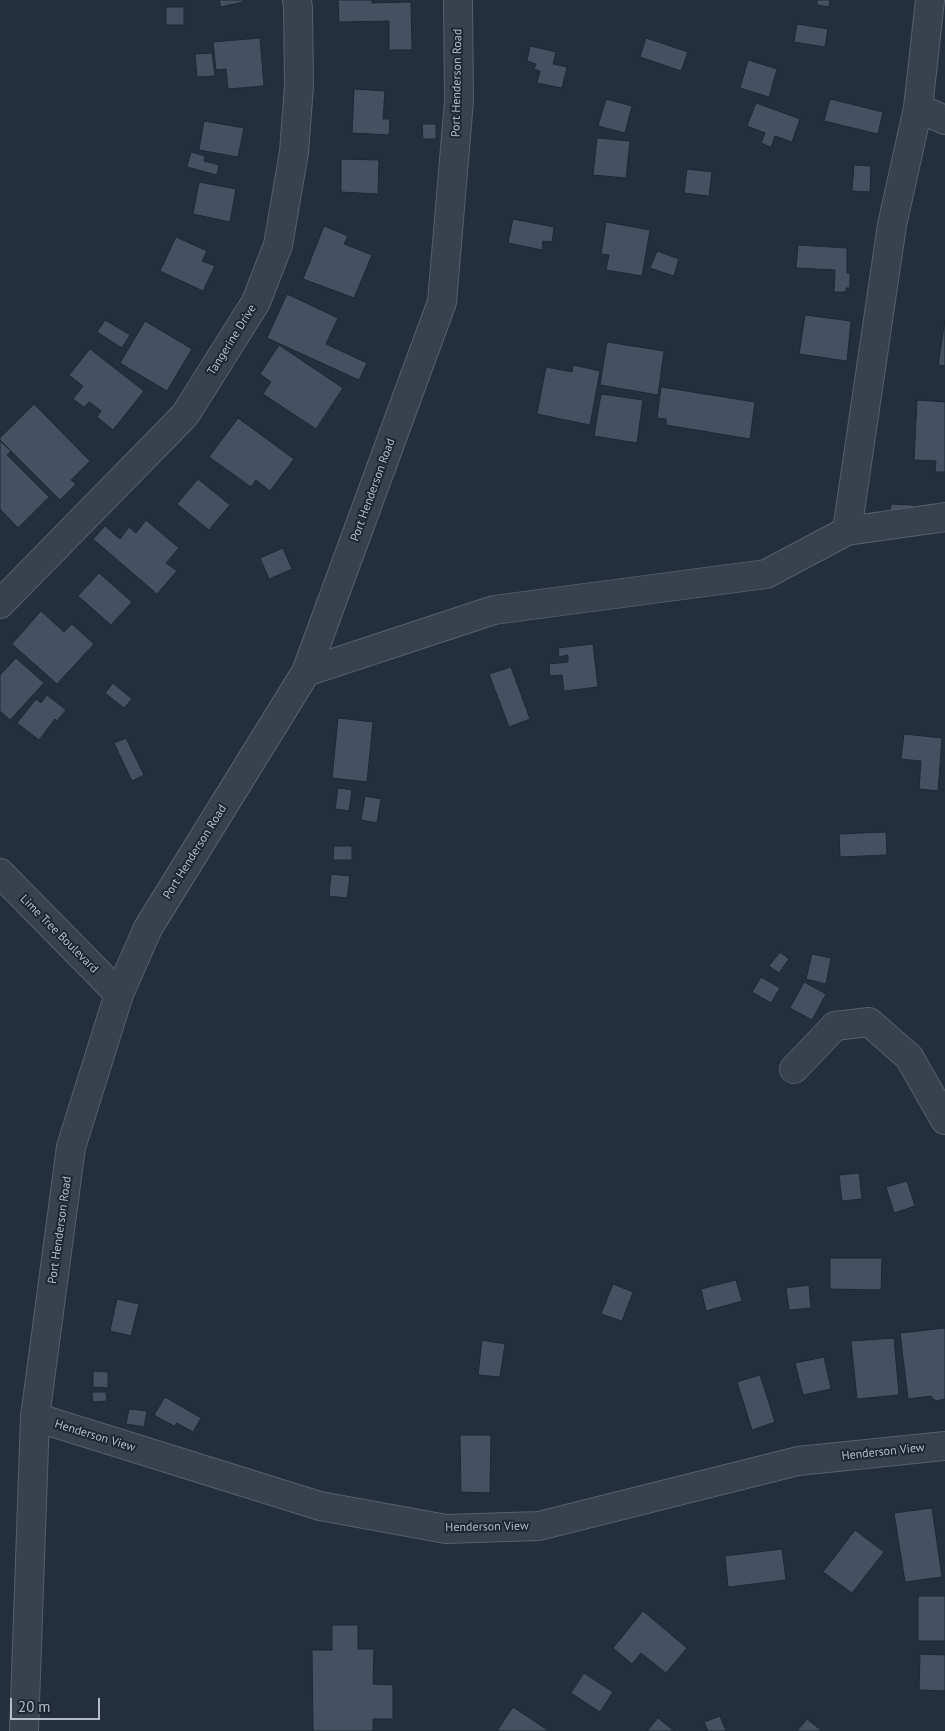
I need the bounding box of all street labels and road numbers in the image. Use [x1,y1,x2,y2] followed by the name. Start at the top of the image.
[449,29,465,137] street label: Port Henderson Road
[205,302,259,378] street label: Tangerine Drive
[348,437,398,543] street label: Port Henderson Road
[160,802,230,902] street label: Port Henderson Road
[17,892,101,976] street label: Lime Tree Boulevard
[45,1175,75,1285] street label: Port Henderson Road
[53,1417,137,1455] street label: Henderson View
[841,1440,925,1464] street label: Henderson View
[445,1519,529,1535] street label: Henderson View

